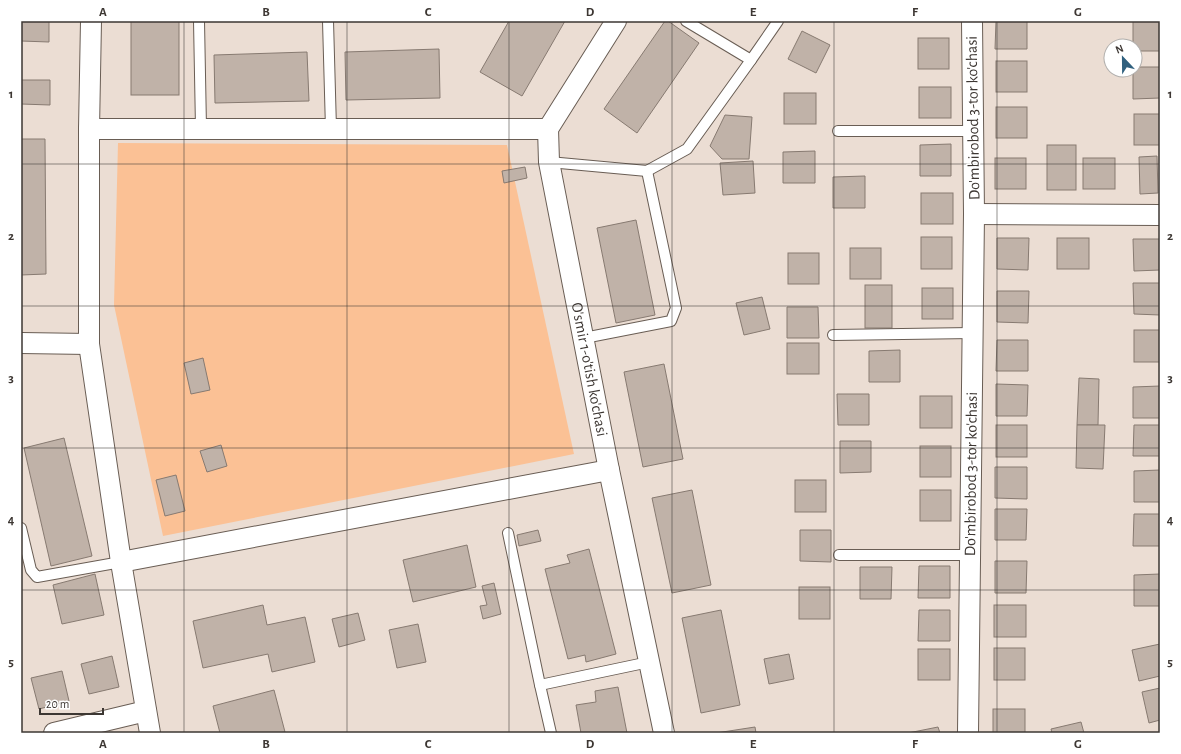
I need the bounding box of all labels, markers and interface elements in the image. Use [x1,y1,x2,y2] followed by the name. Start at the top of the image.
[99,6,107,19] text: A
[262,6,270,19] text: B
[425,6,432,19] text: C
[586,6,595,19] text: D
[750,6,757,19] text: E
[912,6,919,19] text: F
[1074,6,1082,19] text: G
[964,36,982,200] street label: Do'mbirobod 3-tor ko'chasi
[1103,38,1143,78] north arrow
[1114,43,1125,56] text: N
[9,88,13,101] text: 1
[1168,88,1172,101] text: 1
[8,230,14,243] text: 2
[1167,230,1173,243] text: 2
[569,301,610,438] street label: O'smir 1-o'tish ko'chasi
[8,372,14,385] text: 3
[1167,372,1173,385] text: 3
[962,392,980,556] street label: Do'mbirobod 3-tor ko'chasi
[8,514,15,527] text: 4
[1167,514,1174,527] text: 4
[8,656,14,669] text: 5
[1167,656,1173,669] text: 5
[40,690,103,716] scale bar
[46,698,69,710] text: 20 m
[99,738,107,751] text: A
[262,738,270,751] text: B
[425,738,432,751] text: C
[586,738,595,751] text: D
[750,738,757,751] text: E
[912,738,919,751] text: F
[1074,738,1082,751] text: G

